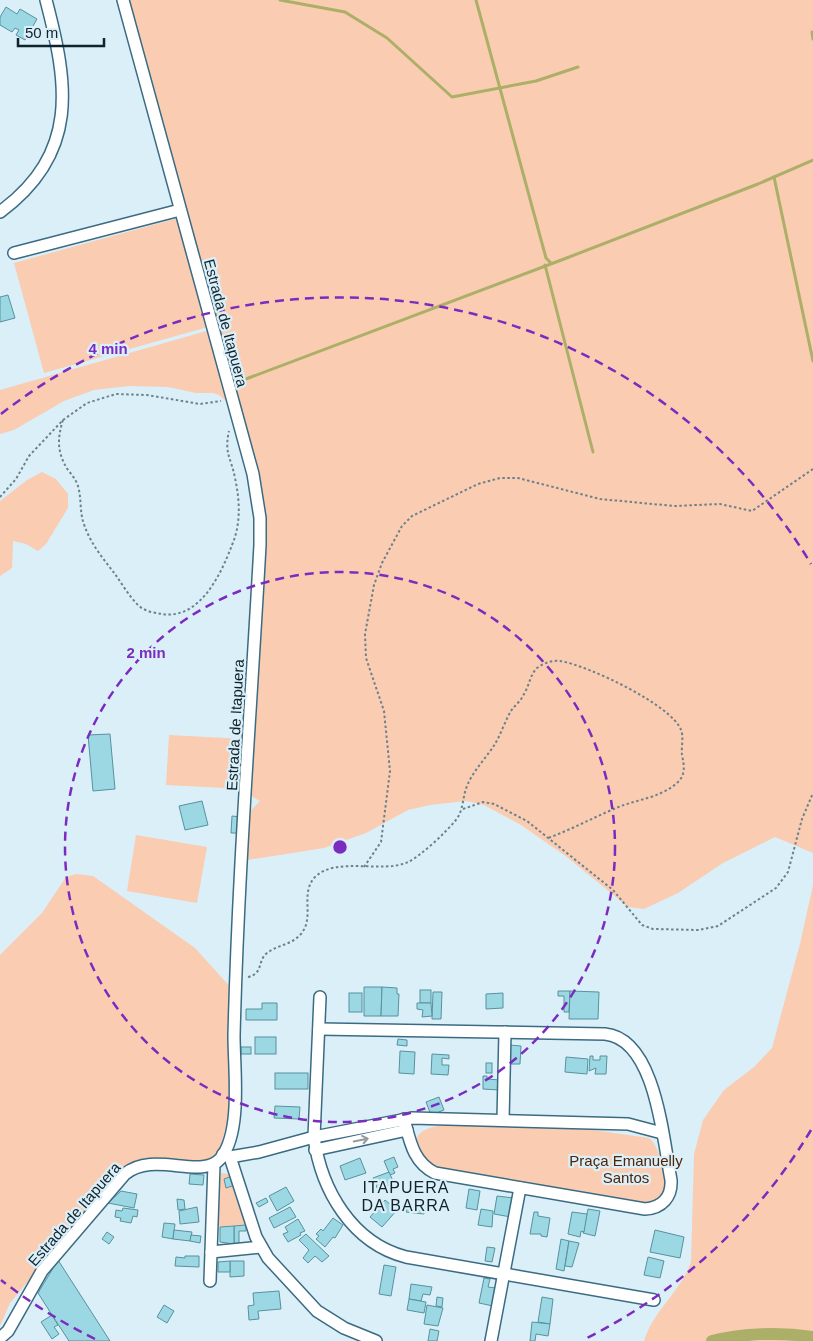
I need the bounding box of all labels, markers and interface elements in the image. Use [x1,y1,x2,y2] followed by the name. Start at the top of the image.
[18,15,104,47] scale bar
[25,24,58,41] text: 50 m
[201,257,251,389] street label: Estrada de Itapuera
[88,340,128,357] text: 4 min
[126,644,166,661] text: 2 min
[223,658,247,791] street label: Estrada de Itapuera
[331,838,349,856] centre of rings
[353,1135,369,1144] one-way arrow
[569,1152,683,1186] park label: Praça Emanuelly Santos
[24,1158,124,1269] street label: Estrada de Itapuera
[362,1179,450,1214] district label: ITAPUERA DA BARRA

